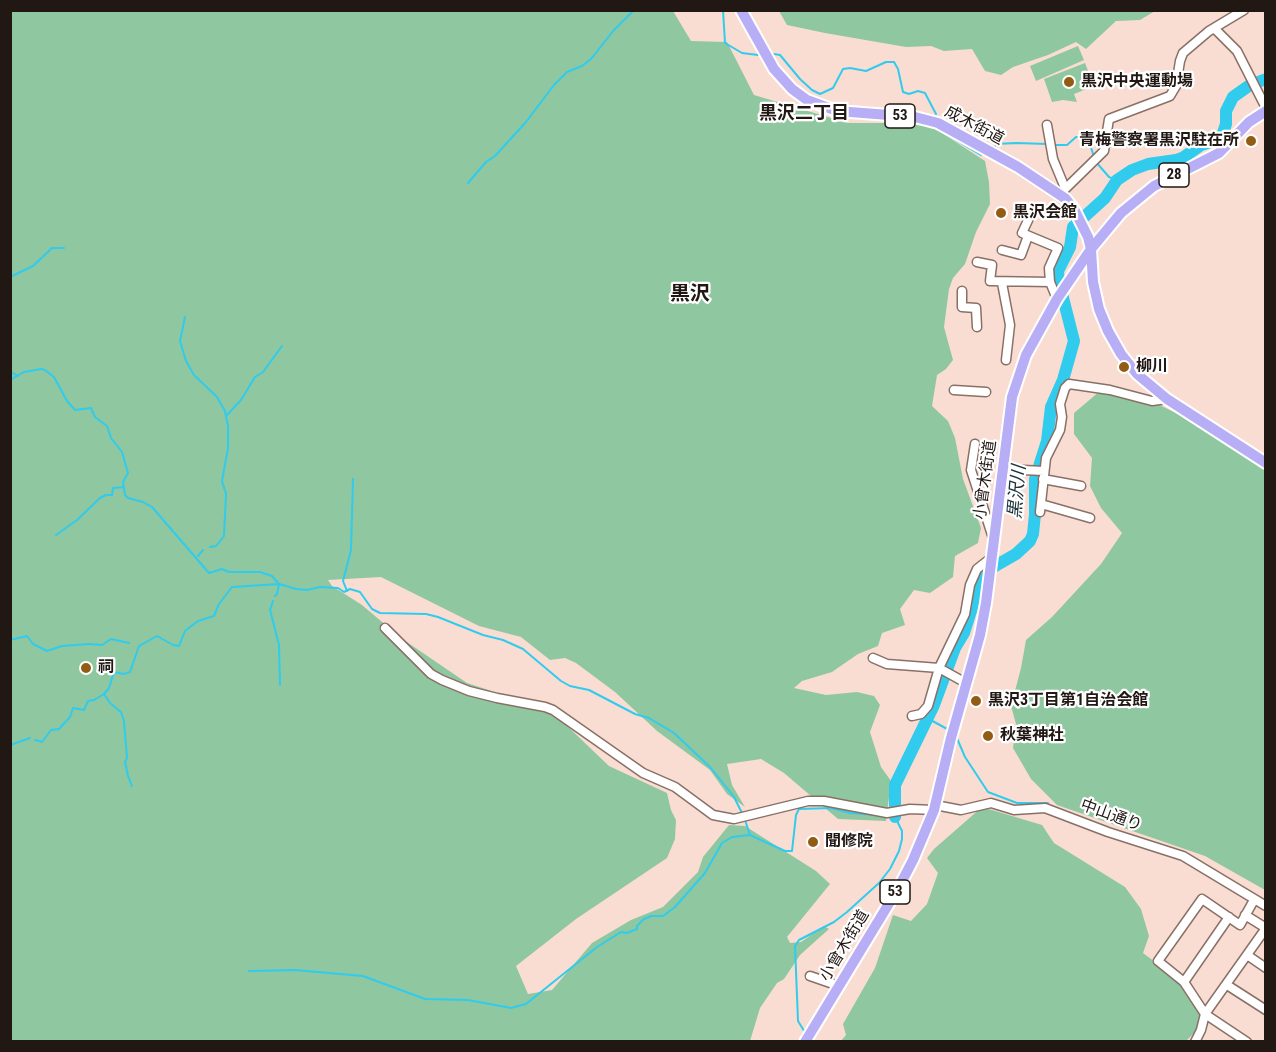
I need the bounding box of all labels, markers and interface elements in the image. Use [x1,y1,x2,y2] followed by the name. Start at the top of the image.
[1081,72,1193,92] place label: 黒沢中央運動場
[1062,75,1076,89] marker: 黒沢中央運動場
[759,103,849,125] district label: 黒沢二丁目
[941,103,1007,149] street label: 成木街道
[885,104,915,128] road number: 53
[1079,131,1239,151] place label: 青梅警察署黒沢駐在所
[1244,134,1258,148] marker: 青梅警察署黒沢駐在所
[1159,163,1189,187] road number: 28
[1013,203,1077,223] place label: 黒沢会館
[994,206,1008,220] marker: 黒沢会館
[670,283,710,307] district label: 黒沢
[1136,357,1168,377] place label: 柳川
[1117,360,1131,374] marker: 柳川
[971,439,1001,521] street label: 小曾木街道
[1005,464,1031,520] water label: 黒沢川
[98,658,114,678] place label: 祠
[79,661,93,675] marker: 祠
[988,691,1148,711] place label: 黒沢3丁目第1自治会館
[969,694,983,708] marker: 黒沢3丁目第1自治会館
[1000,726,1064,746] place label: 秋葉神社
[981,729,995,743] marker: 秋葉神社
[1078,796,1144,836] street label: 中山通り
[825,832,873,852] place label: 聞修院
[806,835,820,849] marker: 聞修院
[880,880,910,904] road number: 53
[816,907,874,985] street label: 小曾木街道

